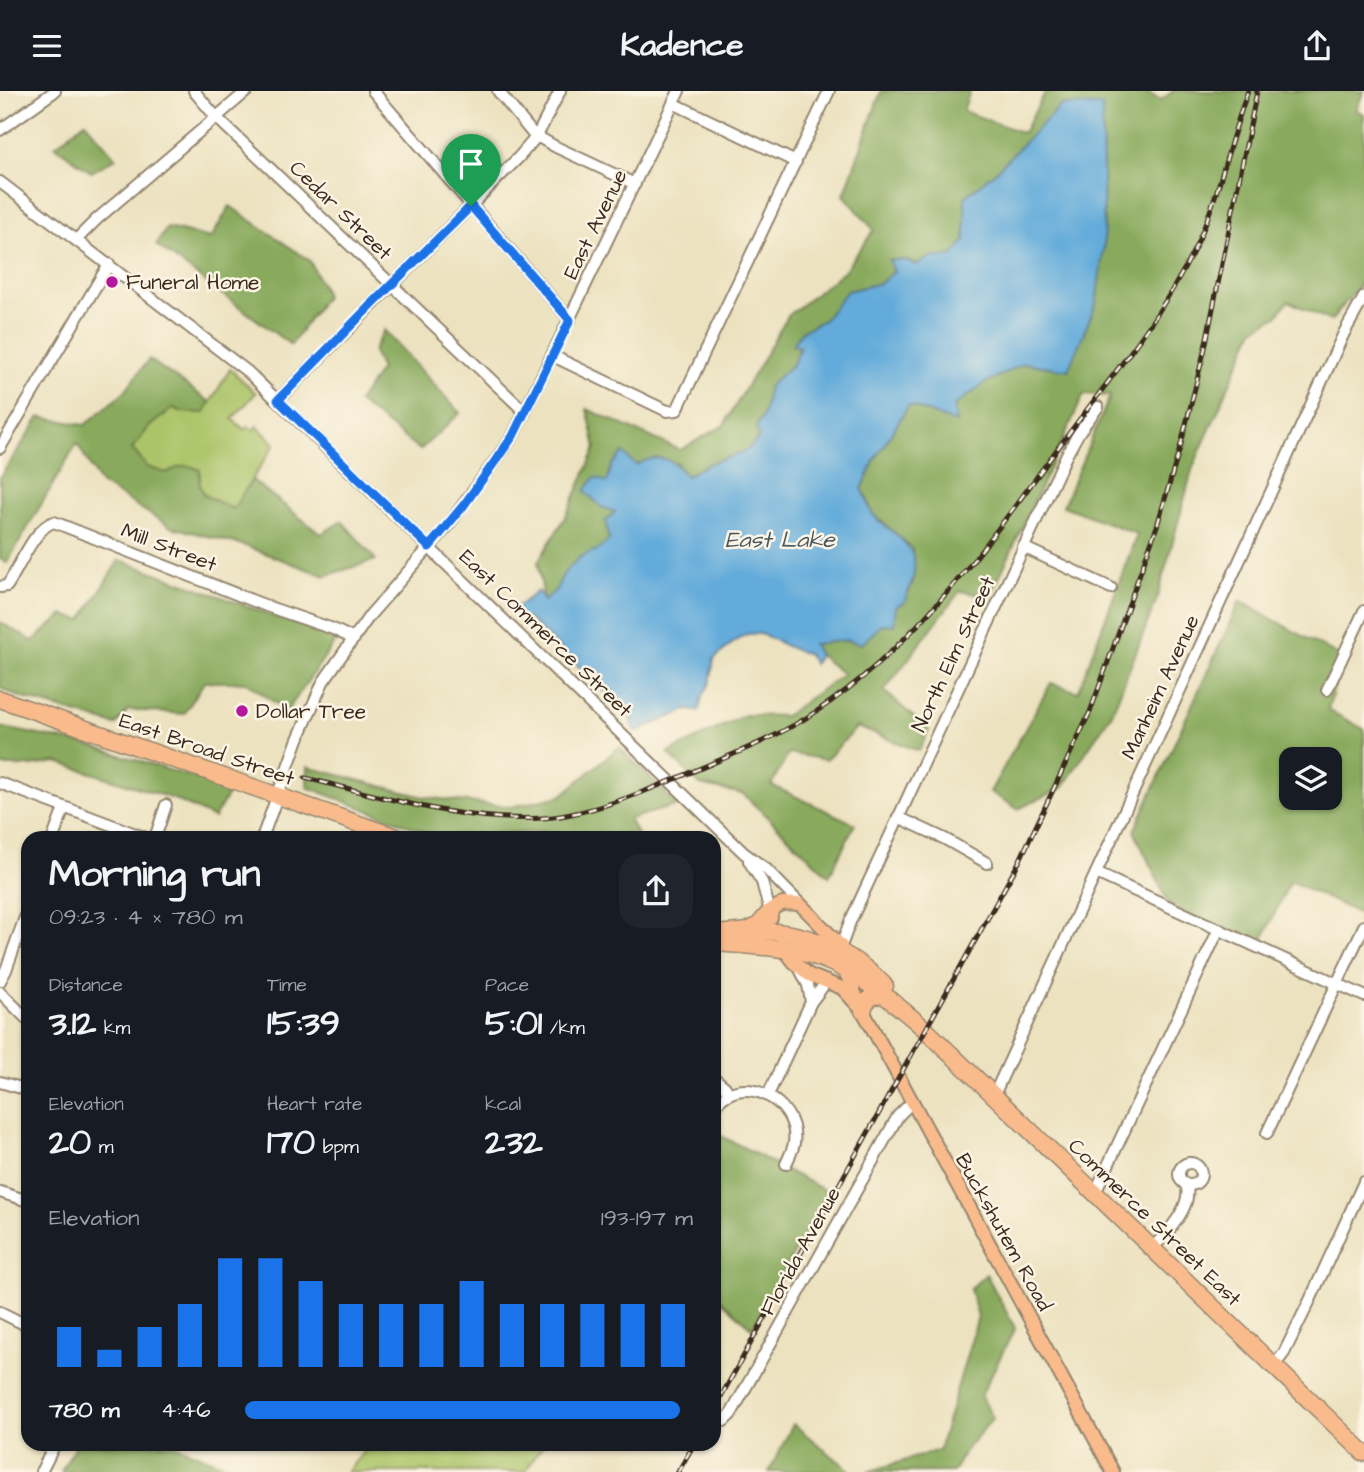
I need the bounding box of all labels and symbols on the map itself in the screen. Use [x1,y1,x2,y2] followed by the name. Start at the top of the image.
[441,134,501,206] pin
[283,154,399,267] street label: Cedar Street
[556,164,635,284] street label: East Avenue
[126,268,259,297] place label: Funeral Home
[104,274,120,290] marker: Funeral Home
[117,516,221,579] street label: Mill Street
[725,524,836,556] water label: East Lake
[453,543,639,724] street label: East Commerce Street
[905,571,1003,737] street label: North Elm Street
[1114,610,1207,764] street label: Manheim Avenue
[256,697,366,726] place label: Dollar Tree
[234,703,250,719] marker: Dollar Tree
[115,706,299,793] street label: East Broad Street
[1062,1132,1248,1313] street label: Commerce Street East
[948,1148,1059,1317] street label: Buckshutem Road
[753,1182,848,1321] street label: Florida Avenue

